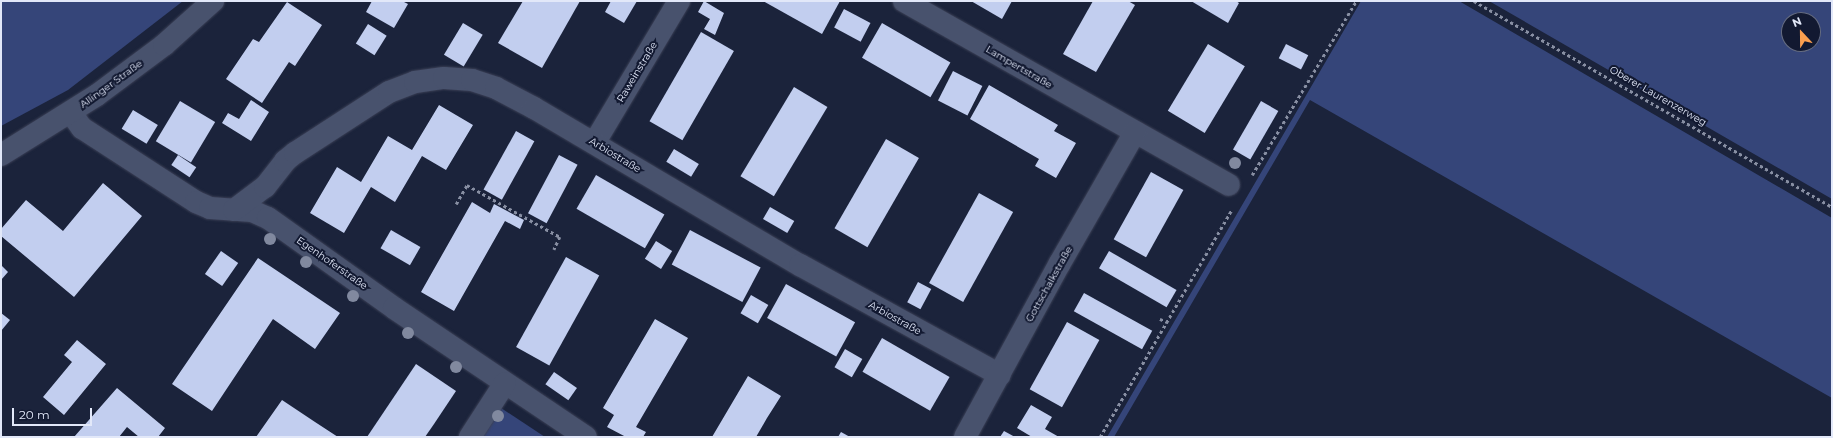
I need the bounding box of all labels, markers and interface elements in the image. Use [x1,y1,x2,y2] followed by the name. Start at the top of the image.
[1781,12,1821,52] north arrow
[1790,14,1804,30] text: N
[614,40,660,104] street label: Raweinstraße
[984,43,1054,91] street label: Lampertstraße
[78,57,144,111] street label: Allinger Straße
[1607,63,1709,129] street label: Oberer Laurenzerweg
[587,135,643,175] street label: Arbiostraße
[294,234,370,292] street label: Egenhoferstraße
[1023,244,1075,324] street label: Gottschalkstraße
[867,299,923,337] street label: Arbiostraße
[14,400,94,426] scale bar
[19,407,50,422] text: 20 m

